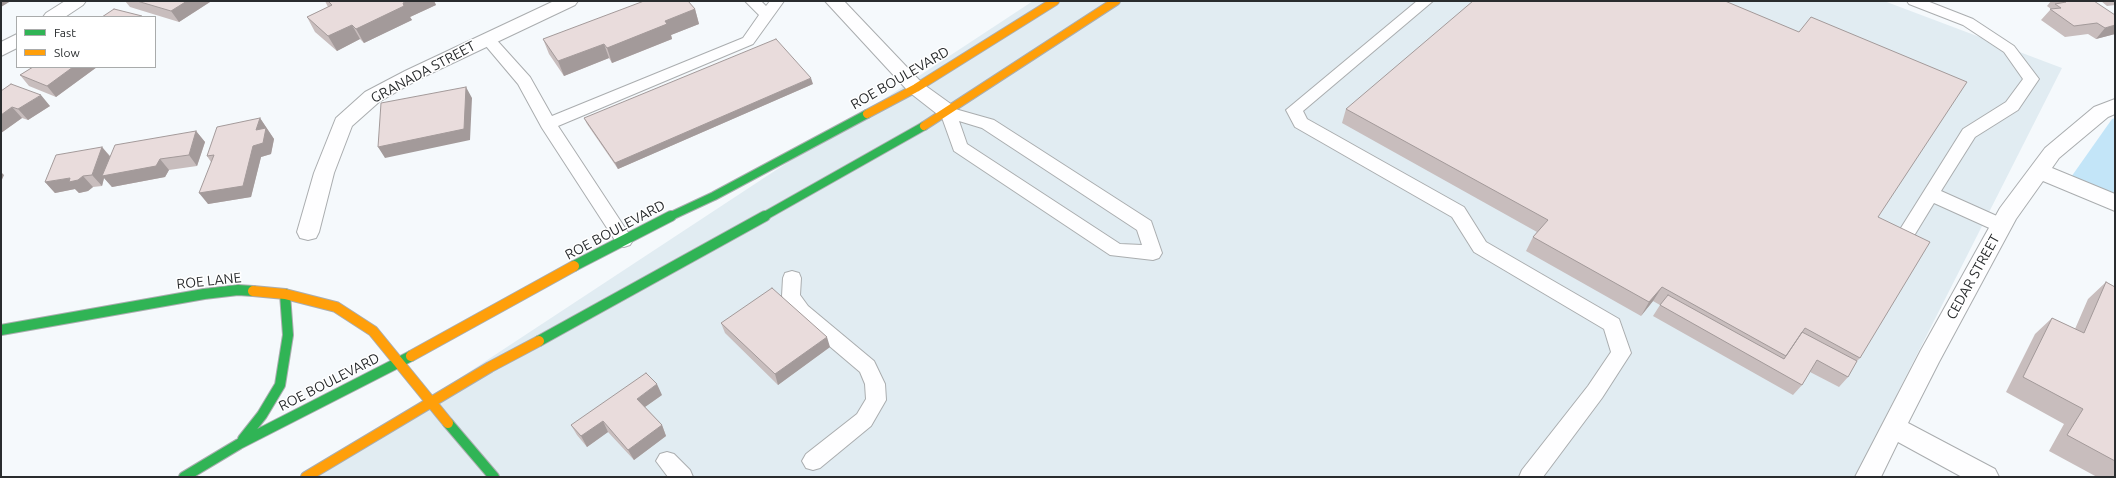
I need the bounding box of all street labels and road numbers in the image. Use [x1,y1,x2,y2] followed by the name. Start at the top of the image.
[368,37,478,107] street label: GRANADA STREET
[848,43,952,113] street label: ROE BOULEVARD
[562,197,668,263] street label: ROE BOULEVARD
[1943,232,2003,322] street label: CEDAR STREET
[176,269,242,293] street label: ROE LANE
[276,349,382,415] street label: ROE BOULEVARD

